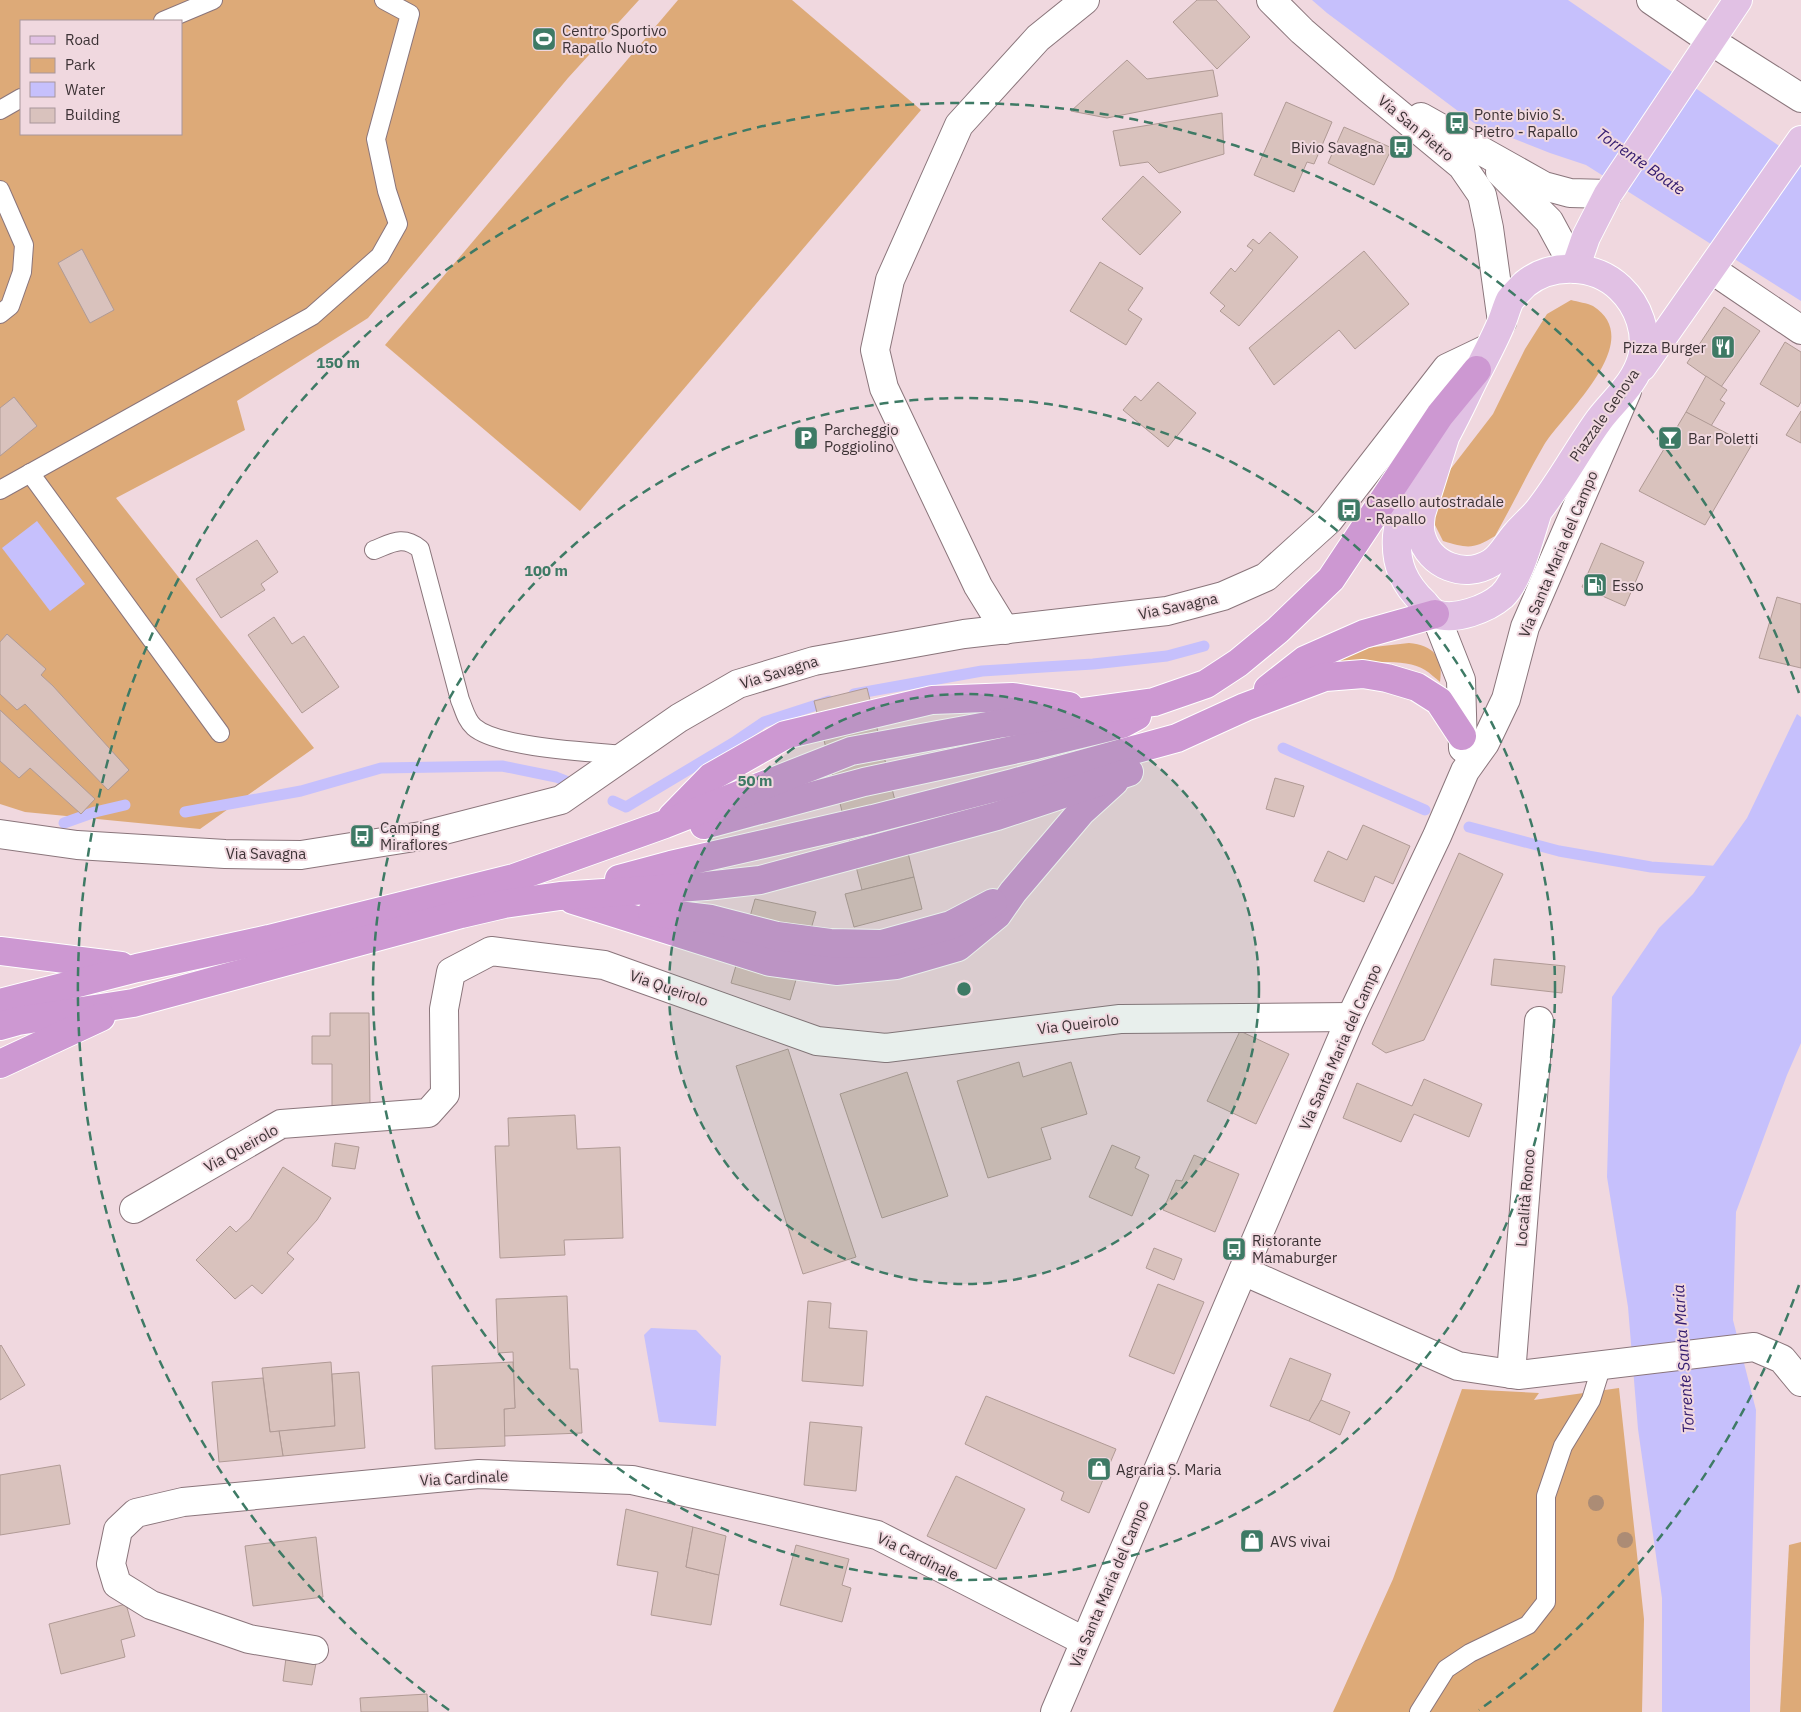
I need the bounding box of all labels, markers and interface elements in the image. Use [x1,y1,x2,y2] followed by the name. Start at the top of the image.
[20,20,182,135] legend
[562,21,667,57] place label: Centro Sportivo Rapallo Nuoto
[531,26,557,52] sports icon: Centro Sportivo Rapallo Nuoto
[65,30,100,49] text: Road
[65,55,95,74] text: Park
[65,80,106,99] text: Water
[1374,91,1458,165] street label: Via San Pietro
[65,105,120,124] text: Building
[1474,105,1578,141] place label: Ponte bivio S. Pietro - Rapallo
[1444,110,1470,136] bus stop icon: Ponte bivio S. Pietro - Rapallo
[1593,123,1689,199] water label: Torrente Boate
[1388,134,1414,160] bus stop icon: Bivio Savagna
[1291,138,1384,157] place label: Bivio Savagna
[1710,334,1736,360] restaurant icon: Pizza Burger
[1623,338,1706,357] place label: Pizza Burger
[316,353,360,372] text: 150 m
[1565,365,1643,465] street label: Piazzale Genova
[824,420,899,456] place label: Parcheggio Poggiolino
[793,425,819,451] parking icon: Parcheggio Poggiolino
[1657,425,1683,451] bar icon: Bar Poletti
[1688,429,1759,448] place label: Bar Poletti
[1514,468,1602,640] street label: Via Santa Maria del Campo
[1366,492,1504,528] place label: Casello autostradale - Rapallo
[1336,497,1362,523] bus stop icon: Casello autostradale - Rapallo
[524,561,568,580] text: 100 m
[1582,572,1608,598] fuel station icon: Esso
[1612,576,1644,595] place label: Esso
[1137,588,1219,624] street label: Via Savagna
[738,651,820,693] street label: Via Savagna
[738,771,772,790] text: 50 m
[380,818,448,854] place label: Camping Miraflores
[349,823,375,849] bus stop icon: Camping Miraflores
[226,844,306,863] street label: Via Savagna
[1295,961,1385,1133] street label: Via Santa Maria del Campo
[627,966,711,1010] street label: Via Queirolo
[955,980,973,998] centre of rings
[1036,1010,1120,1038] street label: Via Queirolo
[201,1120,281,1176] street label: Via Queirolo
[1511,1148,1539,1248] street label: Località Ronco
[1252,1231,1338,1267] place label: Ristorante Mamaburger
[1221,1236,1247,1262] bus stop icon: Ristorante Mamaburger
[1668,1284,1698,1434] water label: Torrente Santa Maria
[1086,1456,1112,1482] shop icon: Agraria S. Maria
[1116,1460,1222,1479] place label: Agraria S. Maria
[419,1466,509,1490] street label: Via Cardinale
[1065,1498,1153,1670] street label: Via Santa Maria del Campo
[874,1528,962,1584] street label: Via Cardinale
[1239,1528,1265,1554] shop icon: AVS vivai
[1270,1532,1330,1551] place label: AVS vivai

